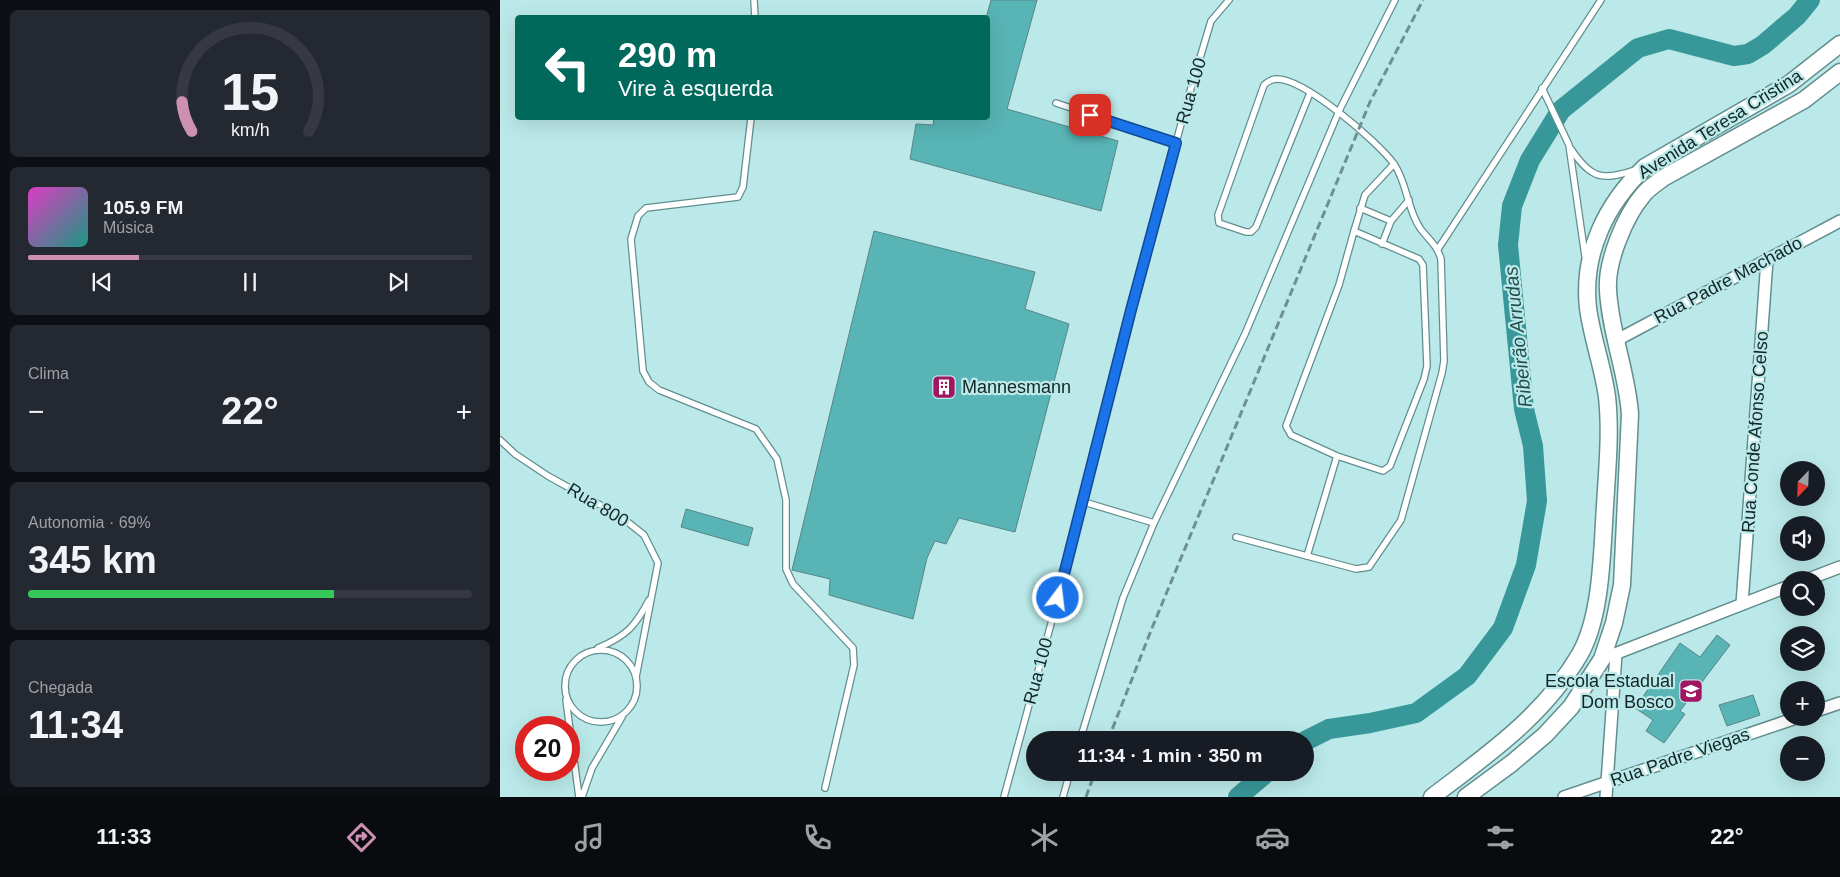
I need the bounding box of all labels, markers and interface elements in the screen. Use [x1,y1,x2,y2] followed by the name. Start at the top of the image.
[535,35,600,100] icon: left
[618,35,717,74] text: 290 m
[1172,56,1210,126] street label: Rua 100
[221,63,279,121] text: 15
[1634,65,1806,183] street label: Avenida Teresa Cristina
[618,76,773,101] text: Vire à esquerda
[1069,94,1111,136] pin
[1076,101,1104,129] icon: arrive
[231,120,269,140] text: km/h
[103,197,183,218] text: 105.9 FM
[103,219,154,236] text: Música
[1650,232,1806,328] street label: Rua Padre Machado
[1500,265,1536,409] water label: Ribeirão Arrudas
[88,268,116,296] icon: previous
[236,268,264,296] icon: pause
[384,268,412,296] icon: next
[1738,330,1772,534] street label: Rua Conde Afonso Celso
[28,365,69,382] text: Clima
[931,374,957,400] building icon: Mannesmann
[962,377,1071,397] place label: Mannesmann
[221,390,279,432] text: 22°
[28,396,44,427] text: −
[456,396,472,427] text: +
[1780,461,1825,506] north arrow
[1780,461,1825,781] map controls
[564,479,632,531] street label: Rua 800
[28,514,151,531] text: Autonomia · 69%
[1780,516,1825,561] button: sound
[28,539,157,581] text: 345 km
[1031,571,1083,623] position arrow
[1780,571,1825,616] button: search
[1780,626,1825,671] button: layers
[1020,636,1056,706] street label: Rua 100
[1545,671,1674,712] place label: Escola Estadual Dom Bosco
[1678,678,1704,704] school or university icon: Escola Estadual Dom Bosco
[28,679,93,696] text: Chegada
[1780,681,1825,726] button: +
[28,704,123,746] text: 11:34
[515,716,580,781] speed limit sign: 20
[1608,724,1752,790] street label: Rua Padre Viegas
[1780,736,1825,781] button: −
[1078,745,1262,766] text: 11:34 · 1 min · 350 m
[344,820,379,855] icon: directions
[572,820,607,855] icon: music
[800,820,835,855] icon: phone
[1027,820,1062,855] icon: climate
[1255,820,1290,855] icon: car
[1483,820,1518,855] icon: filters
[96,824,151,849] text: 11:33
[1710,824,1744,849] text: 22°

